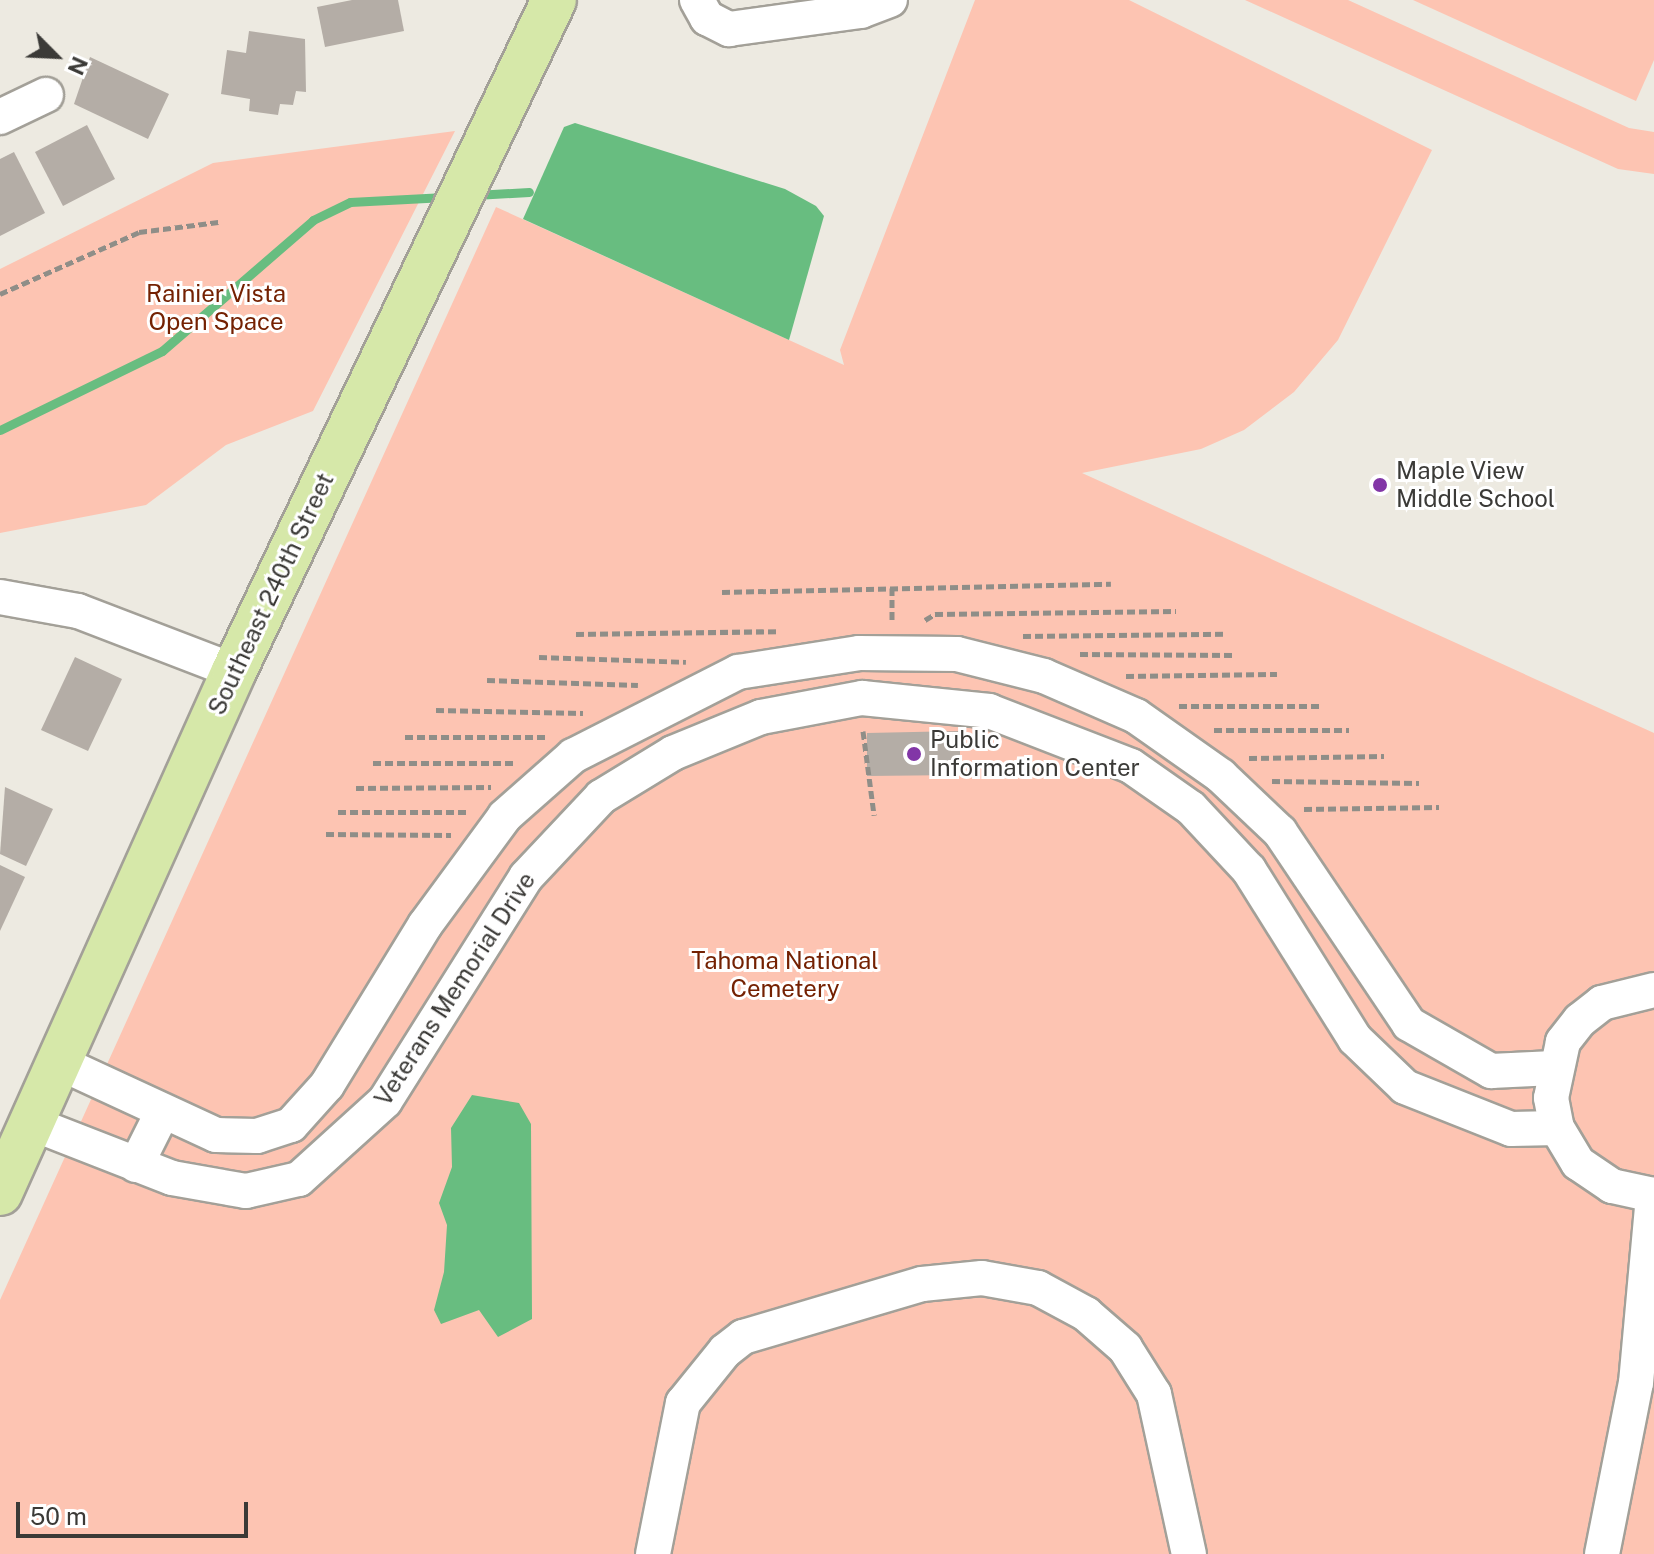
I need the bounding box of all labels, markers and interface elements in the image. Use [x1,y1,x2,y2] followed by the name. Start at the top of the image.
[16,16,96,96] north arrow
[63,53,93,79] text: N
[146,280,286,336] park label: Rainier Vista Open Space
[1396,457,1555,513] place label: Maple View Middle School
[202,468,340,720] street label: Southeast 240th Street
[1371,476,1389,494] marker: Maple View Middle School
[930,726,1140,782] place label: Public Information Center
[905,745,923,763] marker: Public Information Center
[369,867,541,1111] street label: Veterans Memorial Drive
[691,947,879,1003] park label: Tahoma National Cemetery
[20,1486,252,1536] scale bar
[30,1502,87,1530] text: 50 m

